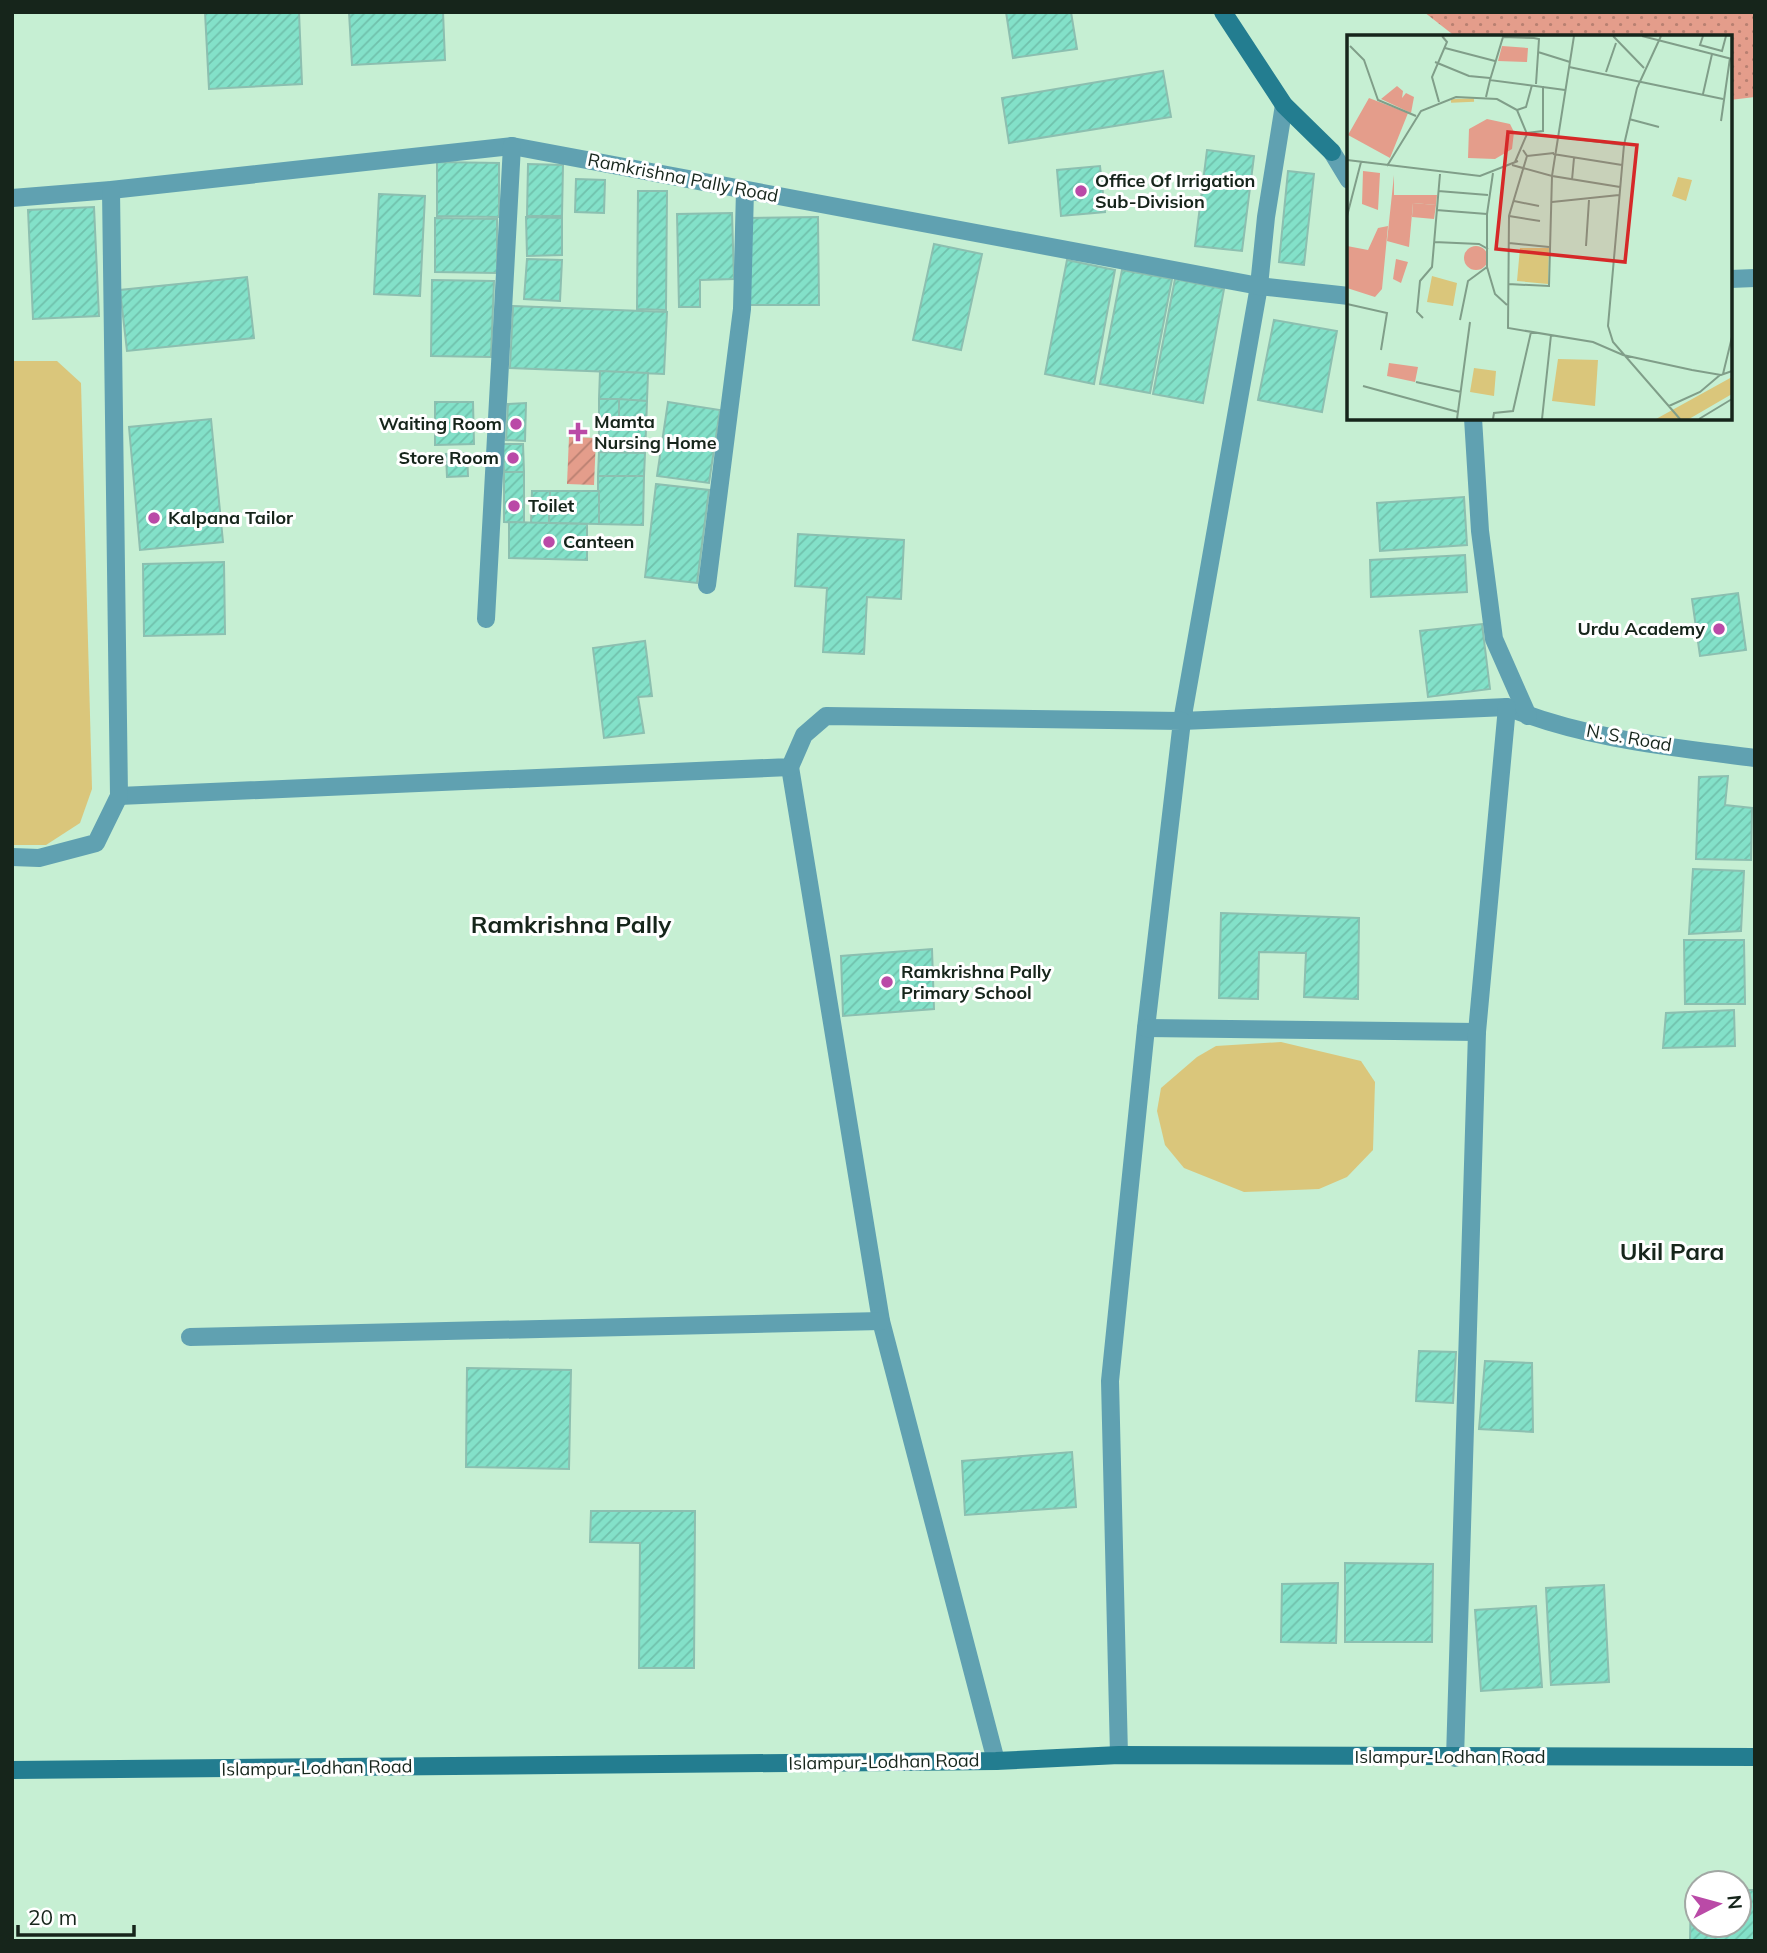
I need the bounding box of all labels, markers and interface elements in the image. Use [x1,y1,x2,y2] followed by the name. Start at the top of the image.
[1347,35,1732,420] inset map
[586,148,780,207] street label: Ramkrishna Pally Road
[1095,169,1255,213] place label: Office Of Irrigation Sub-Division
[1073,183,1089,199] marker: Office Of Irrigation Sub-Division
[594,410,717,454] place label: Mamta Nursing Home
[379,412,502,435] place label: Waiting Room
[508,416,524,432] marker: Waiting Room
[568,422,588,442] marker: Mamta Nursing Home
[398,446,499,469] place label: Store Room
[505,450,521,466] marker: Store Room
[528,494,575,517] place label: Toilet
[506,498,522,514] marker: Toilet
[168,506,294,529] place label: Kalpana Tailor
[146,510,162,526] marker: Kalpana Tailor
[563,530,634,553] place label: Canteen
[541,534,557,550] marker: Canteen
[1577,617,1705,640] place label: Urdu Academy
[1711,621,1727,637] marker: Urdu Academy
[1585,719,1674,756] street label: N. S. Road
[471,909,672,939] district label: Ramkrishna Pally
[901,960,1052,1004] place label: Ramkrishna Pally Primary School
[879,974,895,990] marker: Ramkrishna Pally Primary School
[1620,1236,1724,1266] district label: Ukil Para
[1354,1745,1546,1768] street label: Islampur-Lodhan Road
[788,1748,980,1775] street label: Islampur-Lodhan Road
[221,1754,413,1781] street label: Islampur-Lodhan Road
[1683,1869,1753,1939] north arrow
[18,1894,133,1938] scale bar
[1722,1894,1748,1911] text: N
[28,1904,77,1930] text: 20 m

